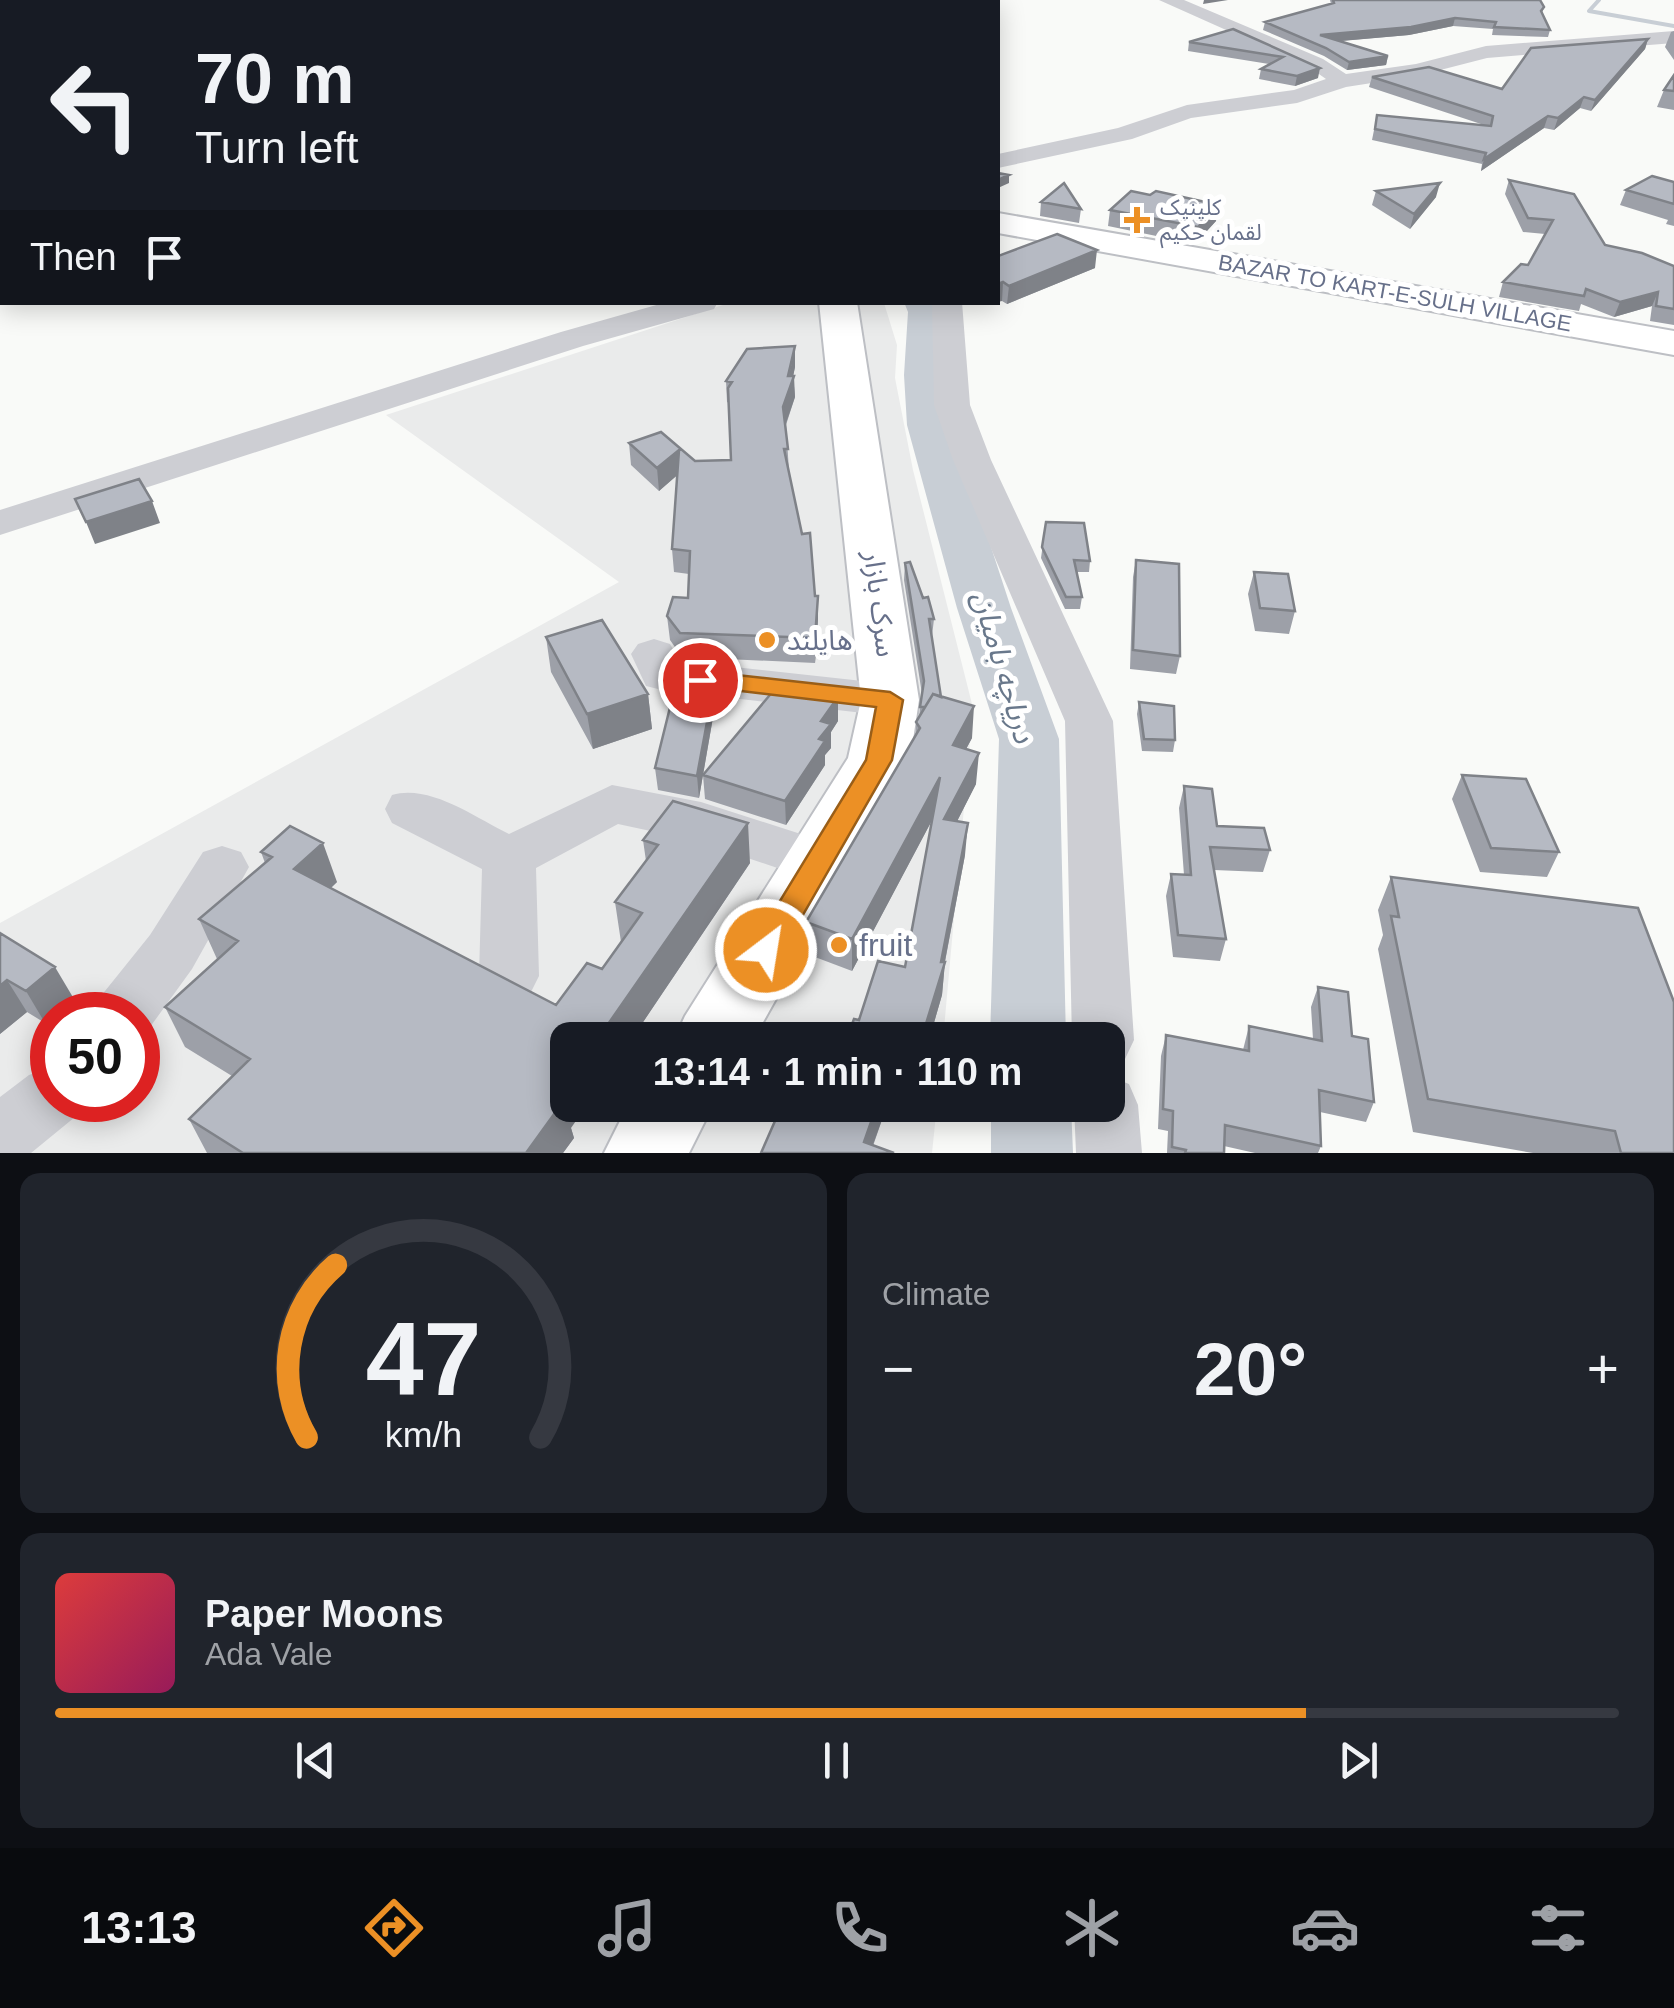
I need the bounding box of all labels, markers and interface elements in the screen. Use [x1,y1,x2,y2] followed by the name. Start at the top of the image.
[30,40,160,170] icon: left
[195,40,355,118] text: 70 m
[195,122,358,173] text: Turn left
[1160,195,1262,249] place label: کلینیک لقمان حکیم
[1124,207,1150,233] marker: کلینیک لقمان حکیم
[137,230,192,285] icon: arrive
[30,236,117,278] text: Then
[1216,250,1574,336] street label: BAZAR TO KART-E-SULH VILLAGE
[857,548,902,659] street label: سرک بازار
[964,588,1042,748] water label: دریاچه بامیان
[787,625,853,656] place label: هایلند
[756,629,778,651] marker: هایلند
[658,638,743,723] pin
[673,653,728,708] icon: arrive
[714,898,818,1002] position arrow
[859,927,912,963] place label: fruit
[828,934,850,956] marker: fruit
[30,992,160,1122] speed limit sign: 50
[653,1051,1022,1093] text: 13:14 · 1 min · 110 m
[882,1276,990,1312] text: Climate
[366,1301,481,1417] text: 47
[1194,1327,1307,1411] text: 20°
[882,1338,914,1400] text: −
[1587,1338,1619,1400] text: +
[385,1415,462,1455] text: km/h
[205,1593,444,1635] text: Paper Moons
[205,1636,333,1672] text: Ada Vale
[288,1733,343,1788] icon: previous
[809,1733,864,1788] icon: pause
[1331,1733,1386,1788] icon: next
[359,1893,429,1963] icon: directions
[592,1893,662,1963] icon: music
[825,1893,895,1963] icon: phone
[1057,1893,1127,1963] icon: climate
[1290,1893,1360,1963] icon: car
[1523,1893,1593,1963] icon: filters
[81,1902,196,1953] text: 13:13

